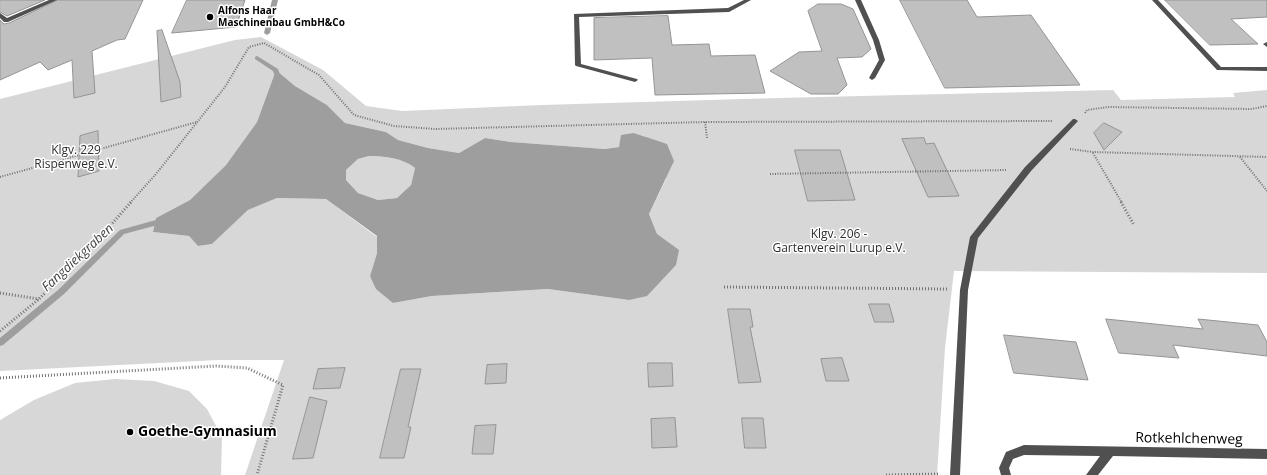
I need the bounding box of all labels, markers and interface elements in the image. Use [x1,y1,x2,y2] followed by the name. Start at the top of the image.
[218,5,345,28] place label: Alfons Haar Maschinenbau GmbH&Co
[205,12,215,22] marker: Alfons Haar Maschinenbau GmbH&Co
[34,144,118,172] park label: Klgv. 229 Rispenweg e.V.
[39,221,117,295] water label: Fangdiekgraben
[772,228,906,256] park label: Klgv. 206 - Gartenverein Lurup e.V.
[138,424,277,440] place label: Goethe-Gymnasium
[125,427,135,437] marker: Goethe-Gymnasium
[1135,430,1243,448] street label: Rotkehlchenweg

